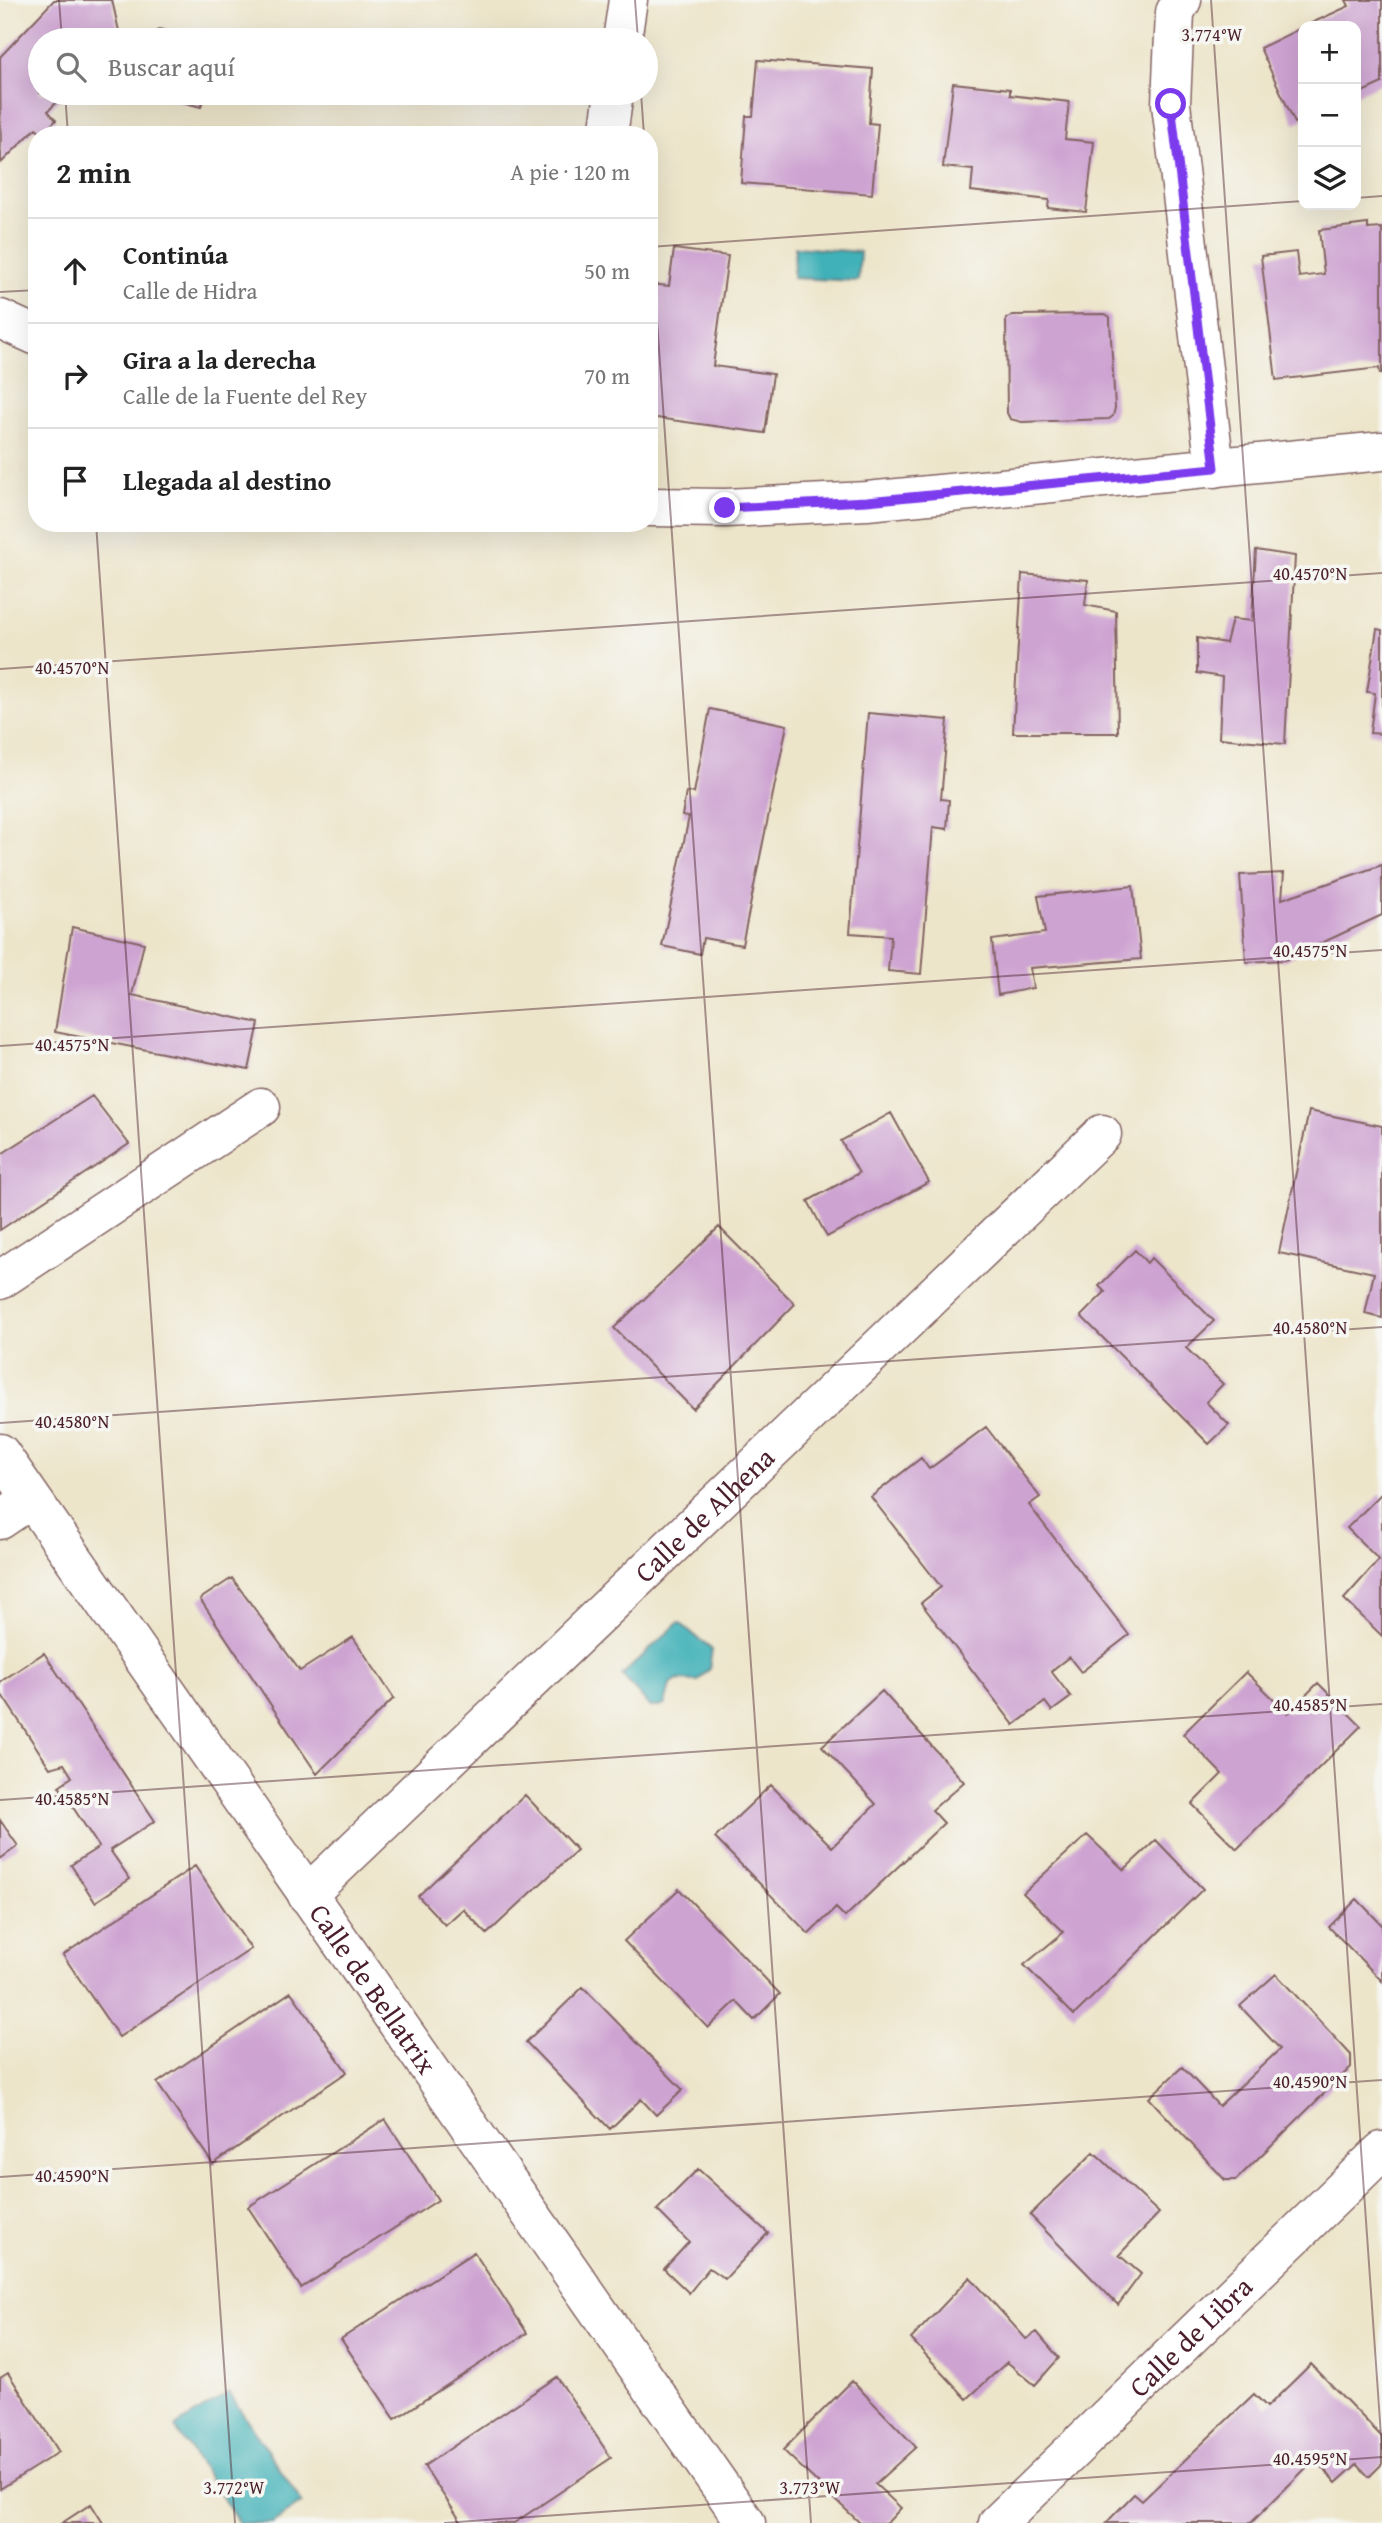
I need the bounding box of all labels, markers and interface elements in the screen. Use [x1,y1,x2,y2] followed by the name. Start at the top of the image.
[1182,21,1243,48] text: 3.774°W
[1298,21,1361,210] map controls
[1298,21,1361,84] button: +
[28,28,658,105] search box
[108,47,235,86] text: Buscar aquí
[52,48,90,86] icon: search
[1298,84,1361,147] button: −
[1155,88,1186,119] route start
[1298,147,1361,210] button: layers
[56,150,131,194] text: 2 min
[510,155,630,188] text: A pie · 120 m
[123,235,228,274] text: Continúa
[56,252,94,290] icon: ahead
[584,254,630,287] text: 50 m
[123,274,257,307] text: Calle de Hidra
[123,340,316,379] text: Gira a la derecha
[56,357,94,395] icon: right
[584,359,630,392] text: 70 m
[123,379,367,412] text: Calle de la Fuente del Rey
[123,461,331,500] text: Llegada al destino
[56,462,94,500] icon: arrive
[709,492,740,523] route end
[1273,560,1348,587] text: 40.4570°N
[35,654,110,681] text: 40.4570°N
[1273,937,1348,964] text: 40.4575°N
[35,1031,110,1058] text: 40.4575°N
[1273,1314,1348,1341] text: 40.4580°N
[35,1408,110,1435] text: 40.4580°N
[625,1437,784,1592] street label: Calle de Alhena
[1273,1691,1348,1718] text: 40.4585°N
[35,1785,110,1812] text: 40.4585°N
[300,1895,448,2082] street label: Calle de Bellatrix
[1273,2068,1348,2095] text: 40.4590°N
[35,2162,110,2189] text: 40.4590°N
[1119,2266,1262,2406] street label: Calle de Libra
[1273,2445,1348,2472] text: 40.4595°N
[204,2474,265,2501] text: 3.772°W
[780,2474,841,2501] text: 3.773°W

